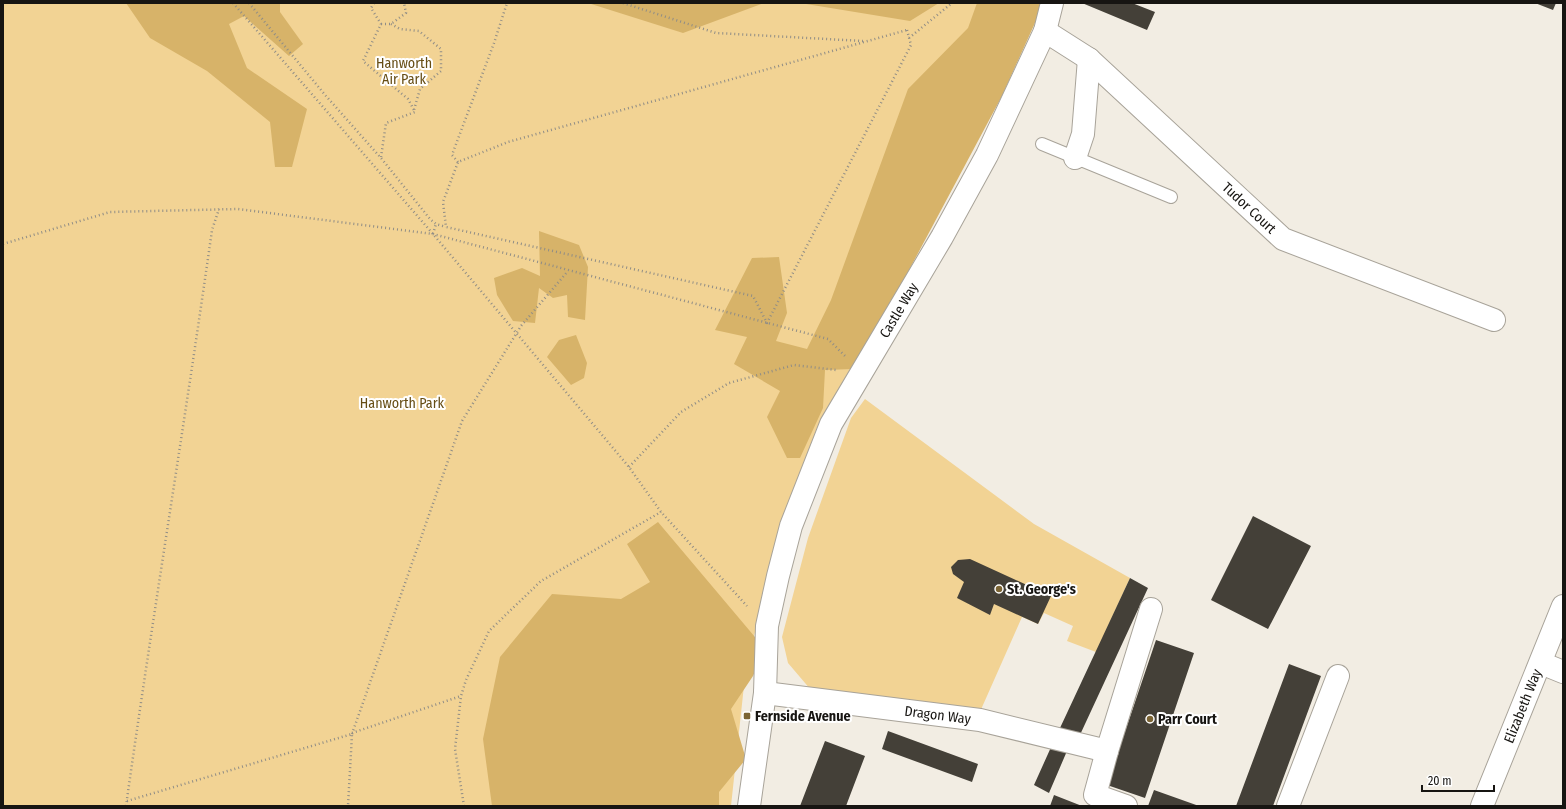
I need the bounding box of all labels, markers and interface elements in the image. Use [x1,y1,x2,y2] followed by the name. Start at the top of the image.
[376,55,432,88] park label: Hanworth Air Park
[1219,179,1280,237] street label: Tudor Court
[876,279,922,341] street label: Castle Way
[360,395,445,412] park label: Hanworth Park
[1007,581,1076,598] place label: St. George's
[994,584,1004,594] marker: St. George's
[1500,666,1545,746] street label: Elizabeth Way
[903,702,973,727] street label: Dragon Way
[755,708,851,725] place label: Fernside Avenue
[742,711,752,721] marker: Fernside Avenue
[1158,711,1218,728] place label: Parr Court
[1145,714,1155,724] marker: Parr Court
[1422,767,1494,793] scale bar
[1428,774,1452,788] text: 20 m

